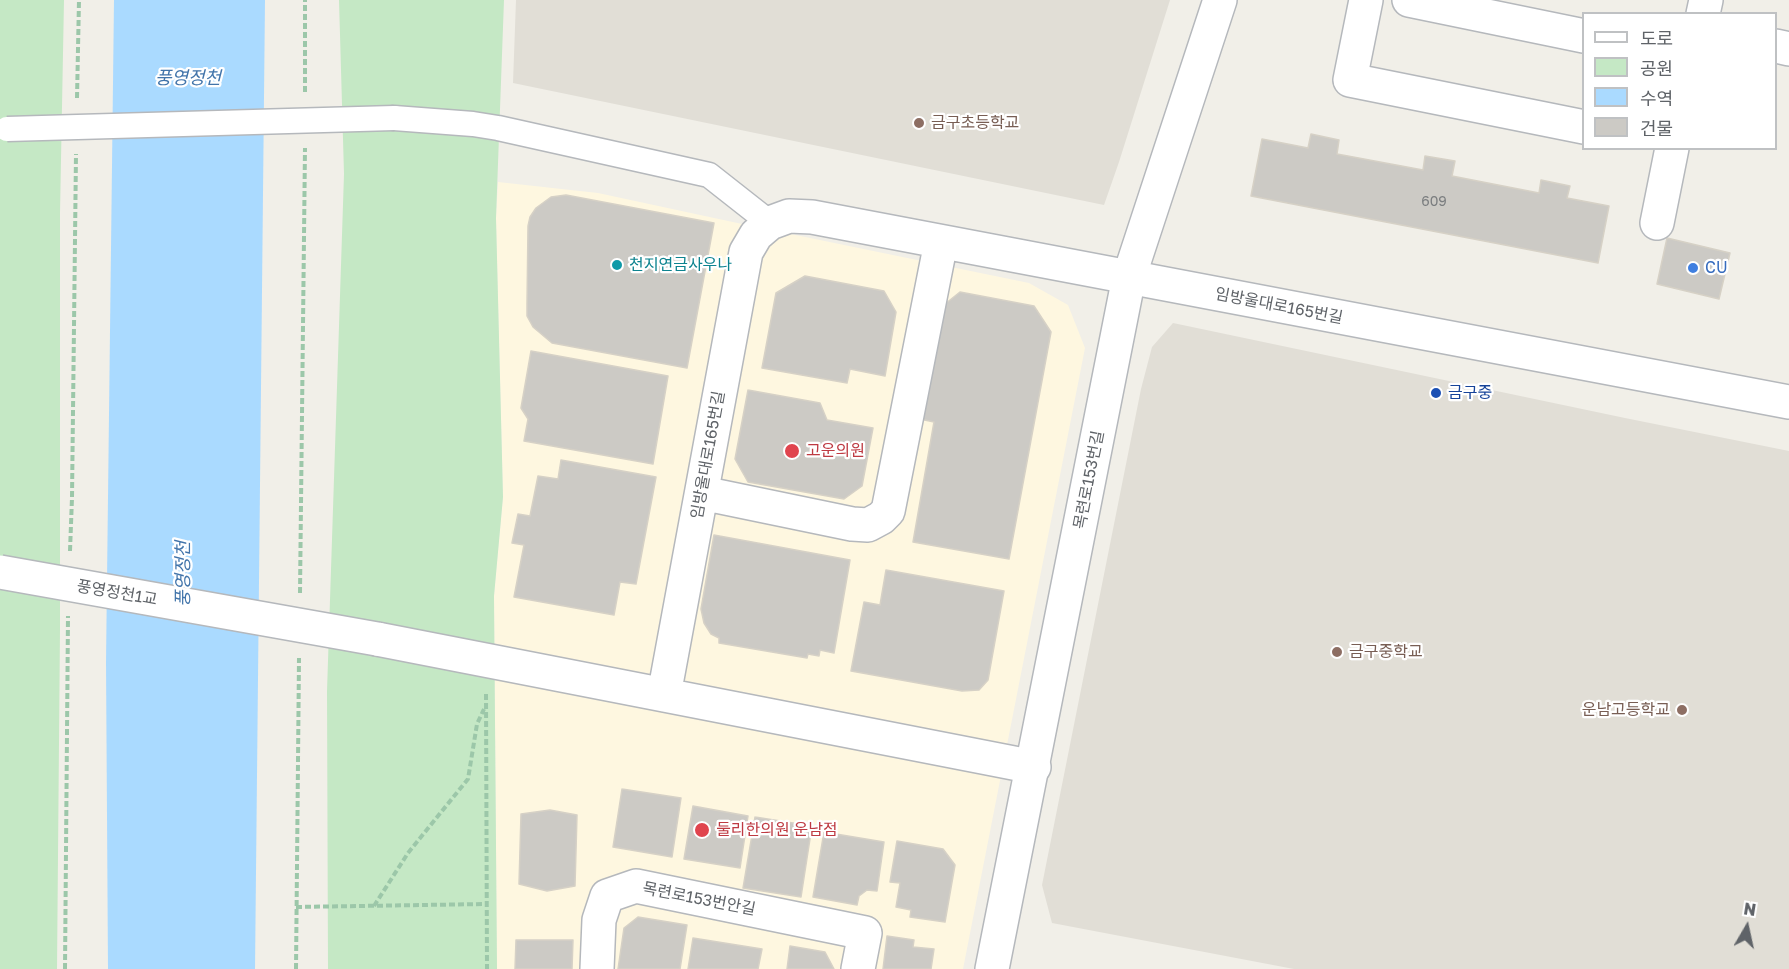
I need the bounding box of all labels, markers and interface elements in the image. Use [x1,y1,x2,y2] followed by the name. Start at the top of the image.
[1582,12,1777,150] legend
[1640,27,1673,49] text: 도로
[1640,57,1673,79] text: 공원
[155,67,221,89] water label: 풍영정천
[1640,87,1673,109] text: 수역
[931,113,1019,133] place label: 금구초등학교
[912,116,926,130] marker: 금구초등학교
[1640,117,1673,139] text: 건물
[1421,194,1447,210] house number: 609
[629,255,732,275] place label: 천지연금사우나
[610,258,624,272] marker: 천지연금사우나
[1705,258,1728,278] place label: CU
[1686,261,1700,275] marker: CU
[1213,284,1345,328] street label: 임방울대로165번길
[1448,383,1492,403] place label: 금구중
[1429,386,1443,400] marker: 금구중
[687,389,729,521] street label: 임방울대로165번길
[1070,429,1108,531] street label: 목련로153번길
[806,441,865,461] place label: 고운의원
[783,442,801,460] marker: 고운의원
[172,541,194,607] water label: 풍영정천
[75,576,159,610] street label: 풍영정천1교
[1349,642,1423,662] place label: 금구중학교
[1330,645,1344,659] marker: 금구중학교
[1582,700,1670,720] place label: 운남고등학교
[1675,703,1689,717] marker: 운남고등학교
[716,820,838,840] place label: 둘리한의원 운남점
[693,821,711,839] marker: 둘리한의원 운남점
[641,879,757,919] street label: 목련로153번안길
[1717,897,1777,957] north arrow
[1742,898,1757,920] text: N

